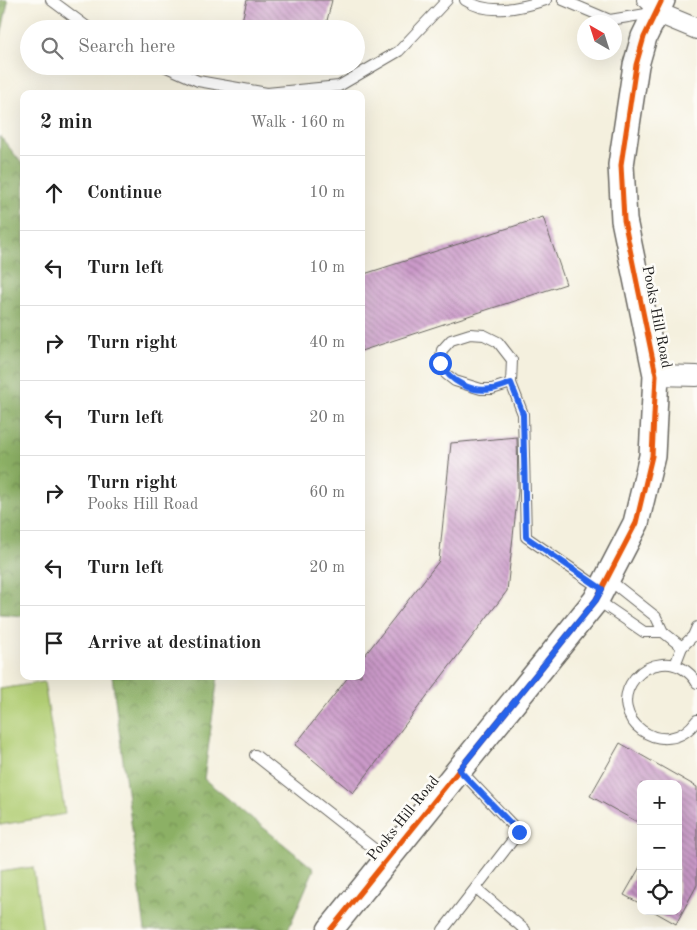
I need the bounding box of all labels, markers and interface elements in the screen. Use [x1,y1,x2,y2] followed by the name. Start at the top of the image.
[577,15,622,60] north arrow
[20,20,365,75] search box
[38,34,66,62] icon: search
[78,38,175,57] text: Search here
[40,112,93,133] text: 2 min
[250,115,345,131] text: Walk · 160 m
[40,179,68,207] icon: ahead
[87,184,162,203] text: Continue
[309,185,345,201] text: 10 m
[40,254,68,282] icon: left
[87,259,164,278] text: Turn left
[309,260,345,276] text: 10 m
[639,264,673,370] street label: Pooks Hill Road
[40,329,68,357] icon: right
[87,334,177,353] text: Turn right
[309,335,345,351] text: 40 m
[429,352,452,375] route start
[40,404,68,432] icon: left
[87,409,164,428] text: Turn left
[309,410,345,426] text: 20 m
[87,474,177,493] text: Turn right
[40,479,68,507] icon: right
[309,485,345,501] text: 60 m
[87,497,198,513] text: Pooks Hill Road
[40,554,68,582] icon: left
[87,559,164,578] text: Turn left
[309,560,345,576] text: 20 m
[40,629,68,657] icon: arrive
[87,634,261,653] text: Arrive at destination
[365,774,443,864] street label: Pooks Hill Road
[637,780,682,915] map controls
[637,780,682,825] button: +
[508,821,531,844] route end
[637,825,682,870] button: −
[637,870,682,915] button: locate

